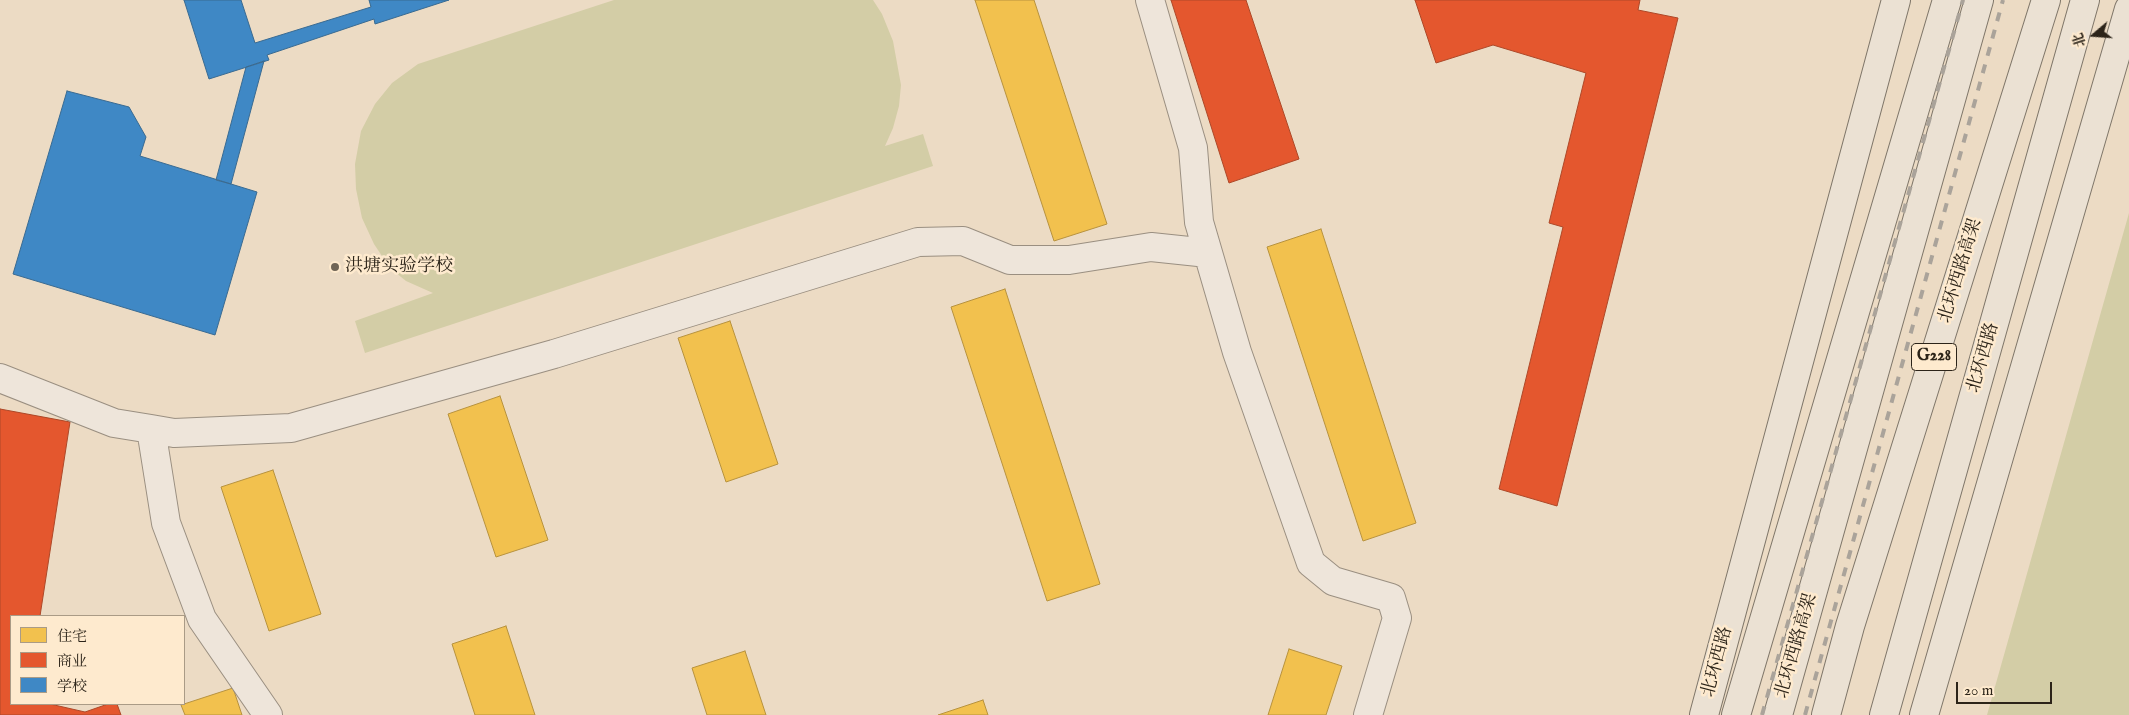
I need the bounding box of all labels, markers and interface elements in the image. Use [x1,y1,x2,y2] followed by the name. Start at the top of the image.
[2069,10,2119,60] north arrow
[2069,30,2090,49] text: 北
[1935,216,1987,326] street label: 北环西路高架
[345,256,453,278] place label: 洪塘实验学校
[329,261,341,273] marker: 洪塘实验学校
[1964,320,2004,396] street label: 北环西路
[1912,344,1956,371] road number: G228
[1772,591,1822,701] street label: 北环西路高架
[10,615,185,705] legend
[1698,624,1738,700] street label: 北环西路
[57,627,87,646] text: 住宅
[57,652,87,671] text: 商业
[1959,672,2055,704] scale bar
[57,677,87,696] text: 学校
[1964,681,1993,700] text: 20 m

